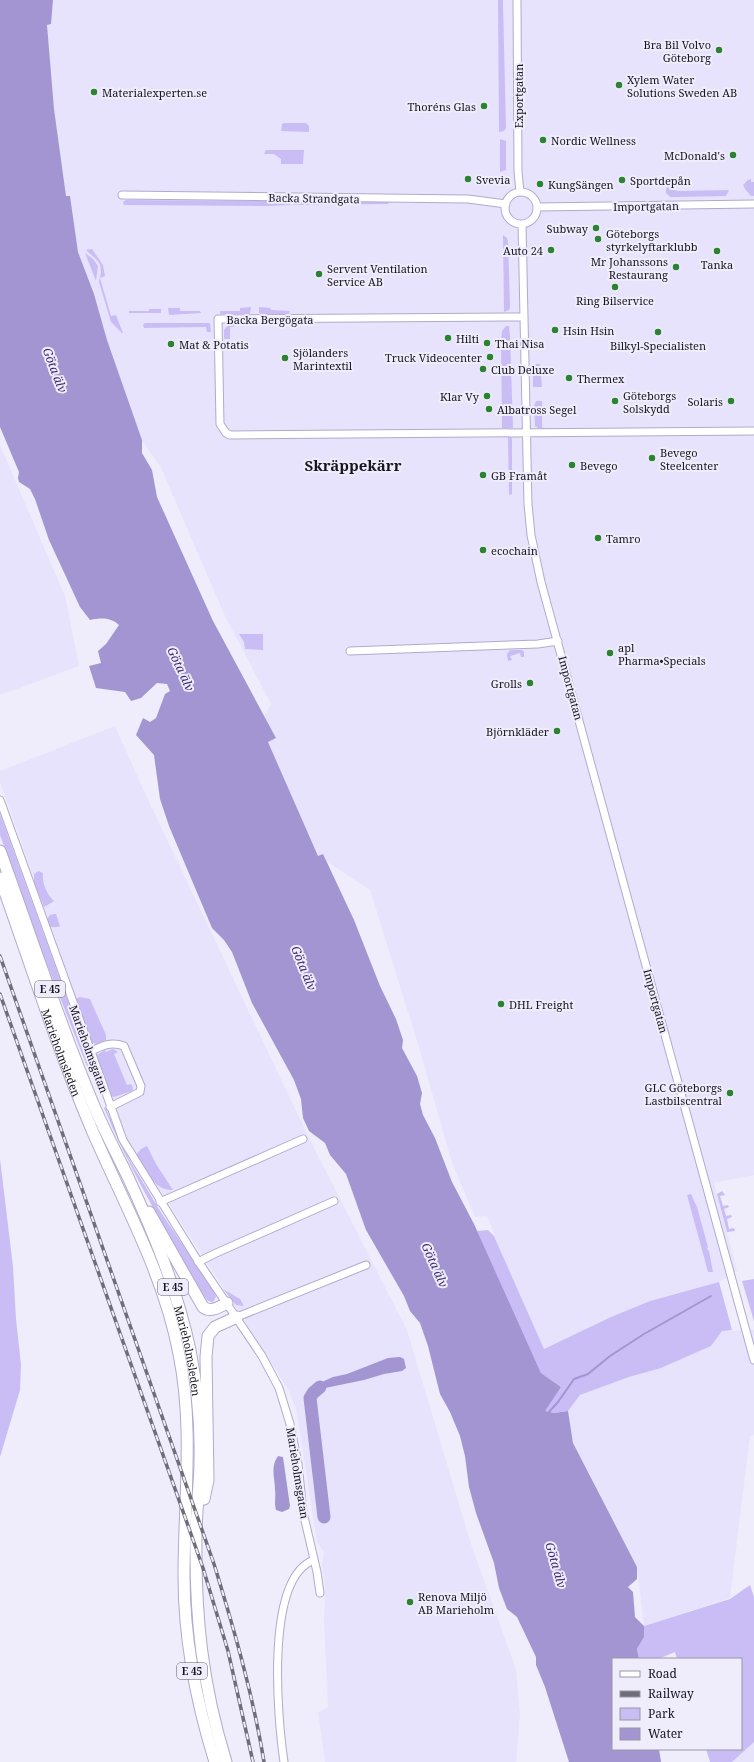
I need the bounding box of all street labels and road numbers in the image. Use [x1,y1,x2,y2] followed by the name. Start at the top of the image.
[511,64,526,128] street label: Exportgatan
[268,190,360,206] street label: Backa Strandgata
[613,198,679,214] street label: Importgatan
[227,312,314,327] street label: Backa Bergögata
[555,654,587,722] street label: Importgatan
[640,967,672,1035] street label: Importgatan
[35,981,65,997] road number: E 45
[66,1003,112,1095] street label: Marieholmsgatan
[39,1007,85,1098] street label: Marieholmsleden
[158,1279,188,1295] road number: E 45
[171,1303,205,1397] street label: Marieholmsleden
[283,1426,313,1520] street label: Marieholmsgatan
[177,1663,207,1679] road number: E 45

